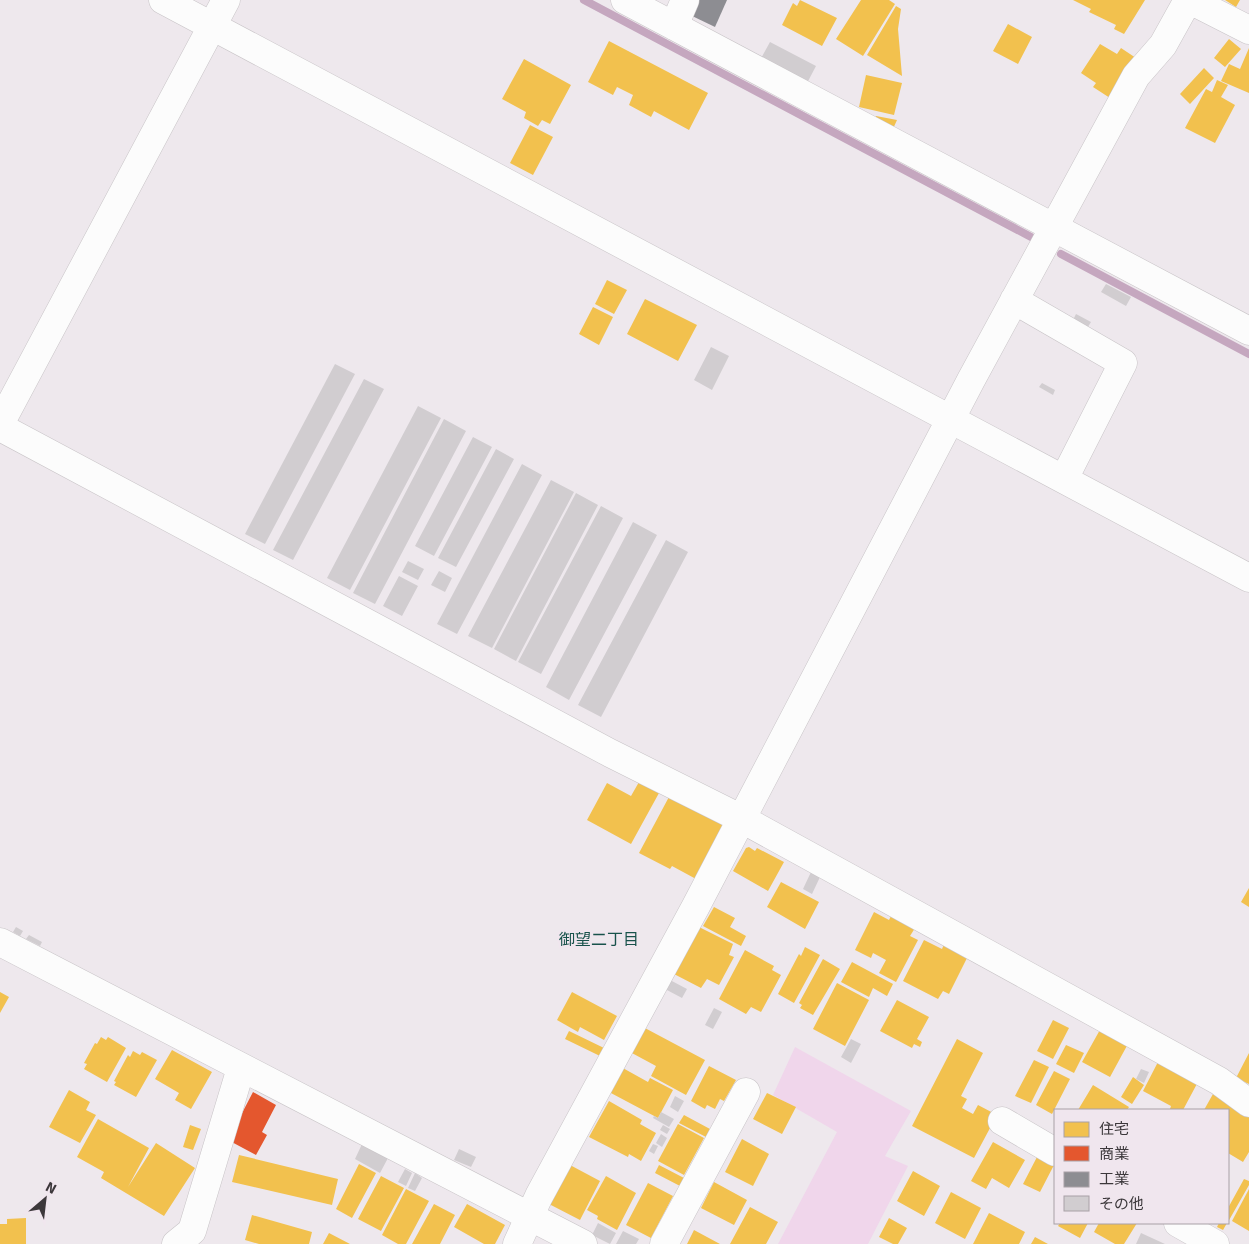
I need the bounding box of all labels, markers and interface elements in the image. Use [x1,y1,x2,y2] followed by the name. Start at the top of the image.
[559,930,639,950] district label: 御望二丁目
[1054,1109,1229,1224] legend
[1099,1120,1129,1138] text: 住宅
[1099,1145,1129,1163] text: 商業
[1099,1170,1129,1188] text: 工業
[20,1174,70,1224] north arrow
[43,1178,59,1198] text: N
[1099,1195,1144,1213] text: その他

